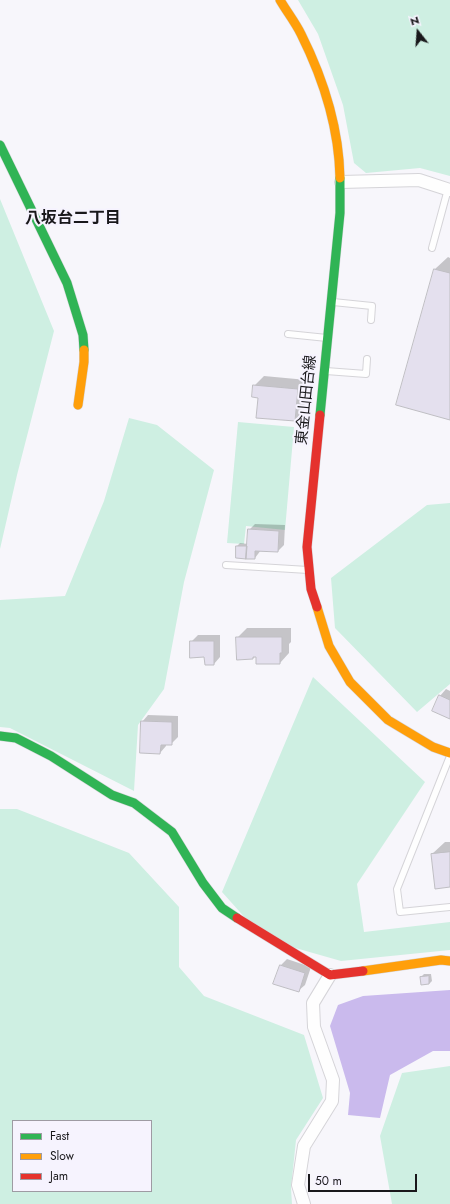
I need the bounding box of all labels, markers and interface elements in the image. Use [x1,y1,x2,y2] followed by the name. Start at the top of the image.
[398,12,438,52] north arrow
[408,12,421,29] text: N
[25,209,121,229] district label: 八坂台二丁目
[293,354,321,446] street label: 東金山田台線
[12,1120,152,1192] legend
[50,1127,69,1145] text: Fast
[50,1147,74,1165] text: Slow
[310,1166,419,1192] scale bar
[50,1167,68,1185] text: Jam
[315,1172,342,1190] text: 50 m

